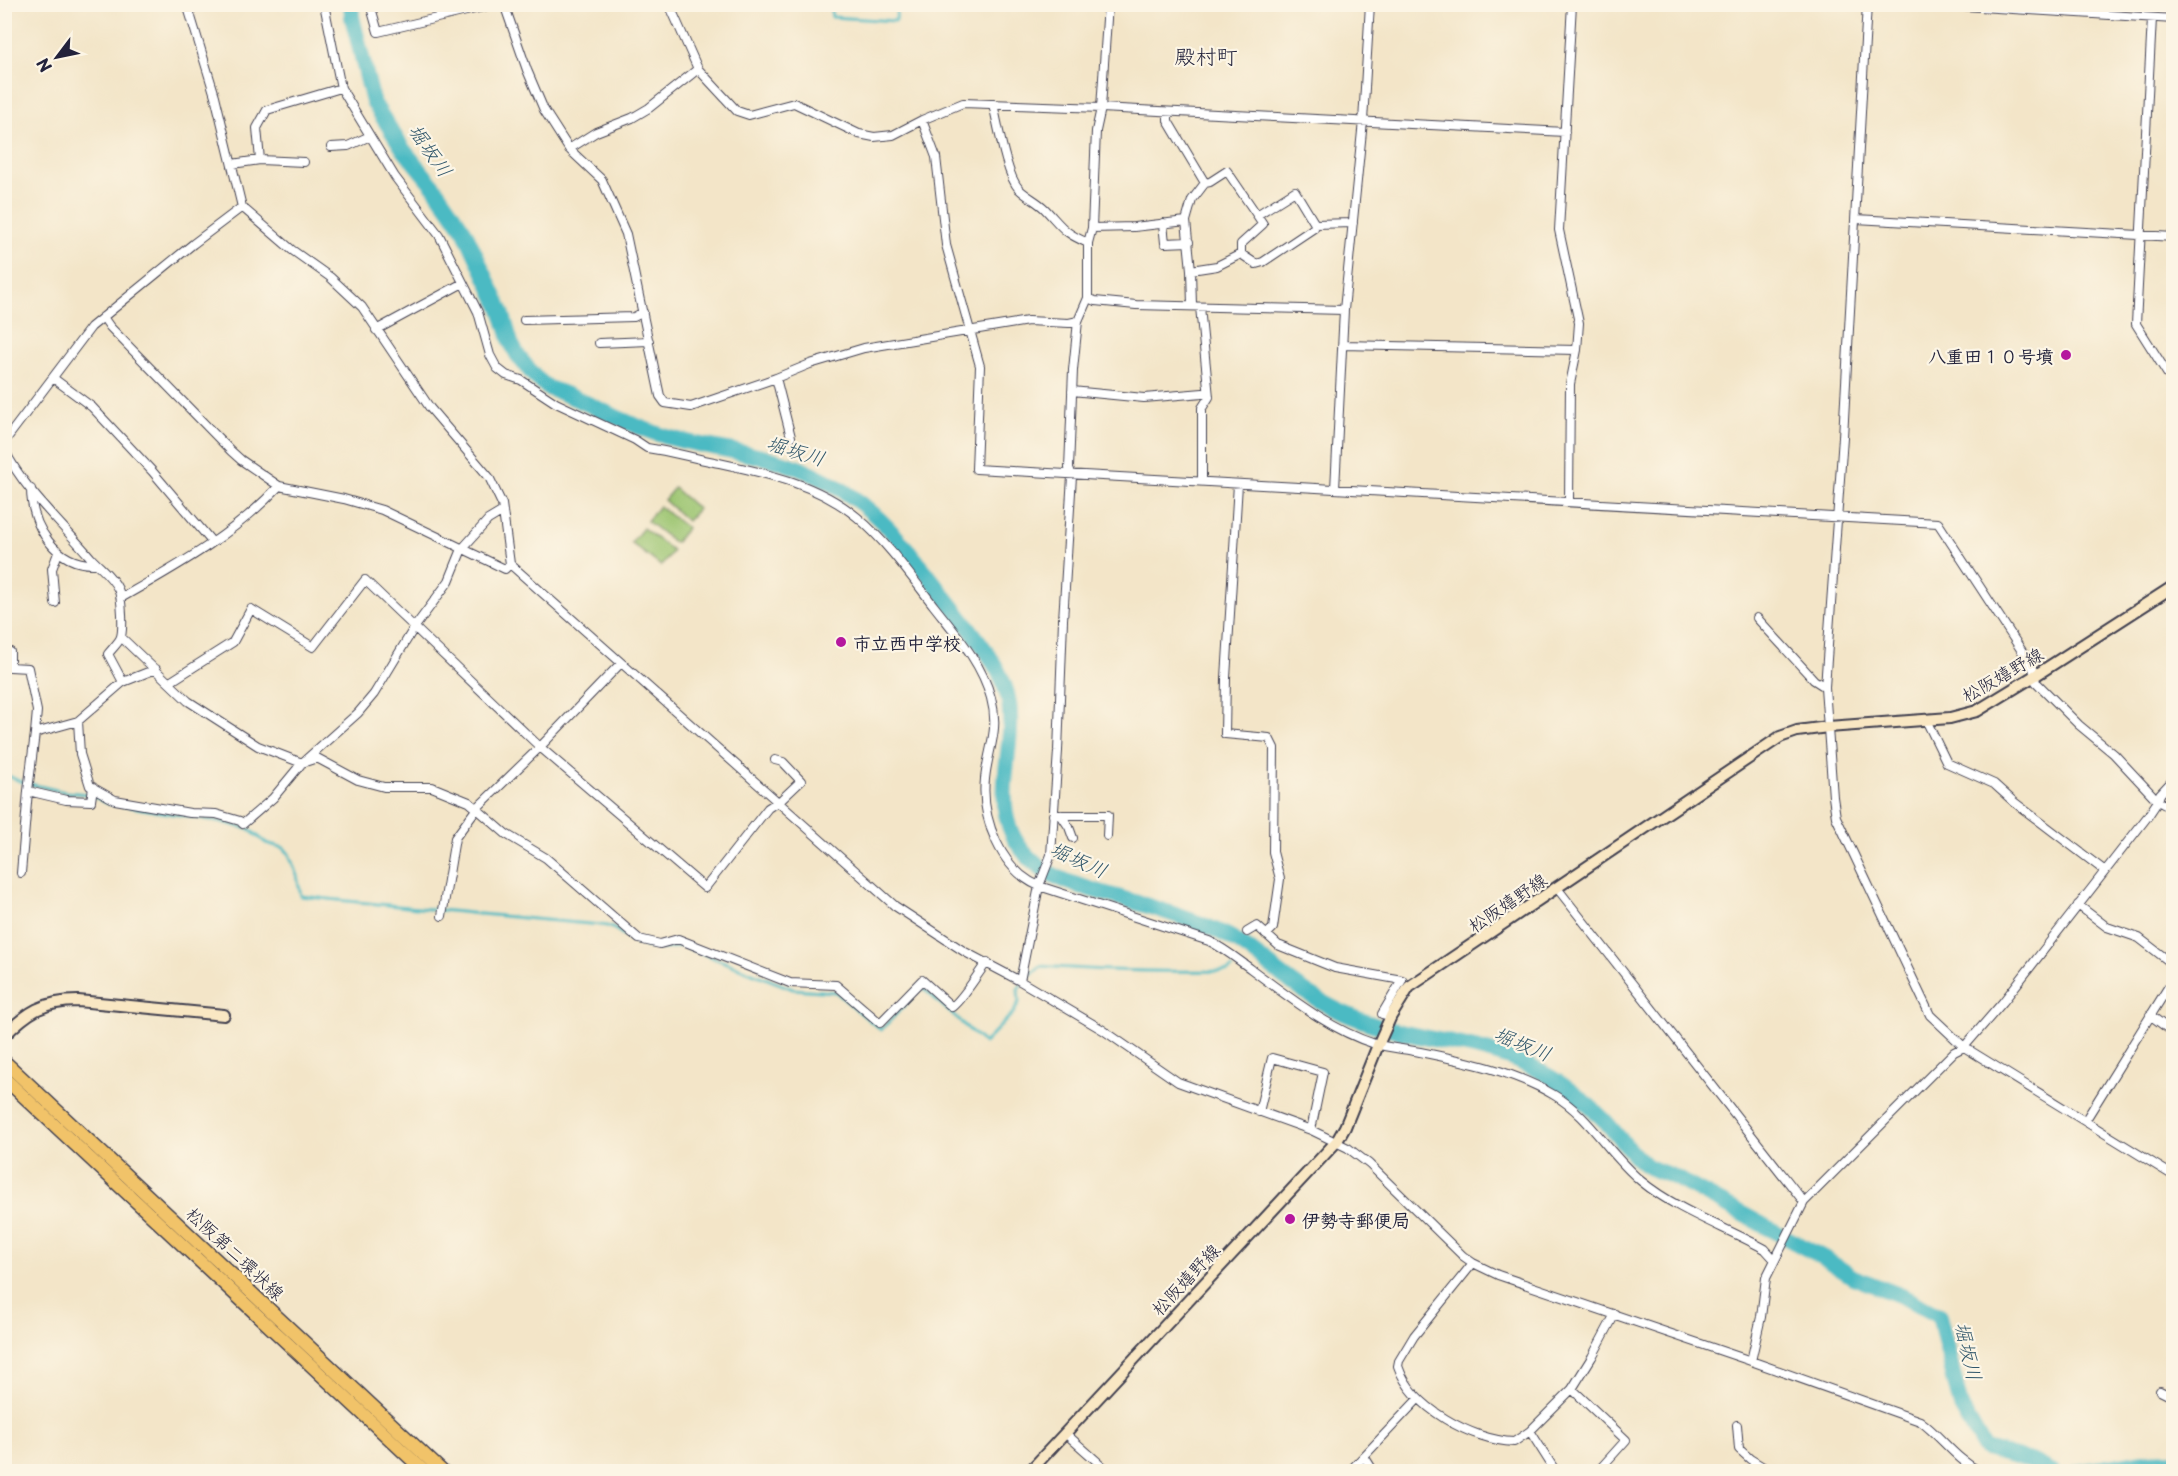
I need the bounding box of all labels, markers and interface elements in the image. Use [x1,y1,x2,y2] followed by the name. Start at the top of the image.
[27,27,87,87] north arrow
[1175,39,1238,71] district label: 殿村町
[30,54,57,77] text: N
[402,117,460,183] water label: 堀坂川
[1928,342,2054,369] place label: 八重田１０号墳
[2059,348,2073,362] marker: 八重田１０号墳
[763,427,829,473] water label: 堀坂川
[853,629,961,656] place label: 市立西中学校
[834,635,848,649] marker: 市立西中学校
[1956,640,2048,708] street label: 松阪嬉野線
[1045,833,1113,885] water label: 堀坂川
[1462,866,1552,938] street label: 松阪嬉野線
[1490,1018,1556,1068] water label: 堀坂川
[181,1200,291,1306] street label: 松阪第二環状線
[1302,1206,1410,1233] place label: 伊勢寺郵便局
[1283,1212,1297,1226] marker: 伊勢寺郵便局
[1144,1237,1226,1321] street label: 松阪嬉野線
[1948,1318,1990,1384] water label: 堀坂川

